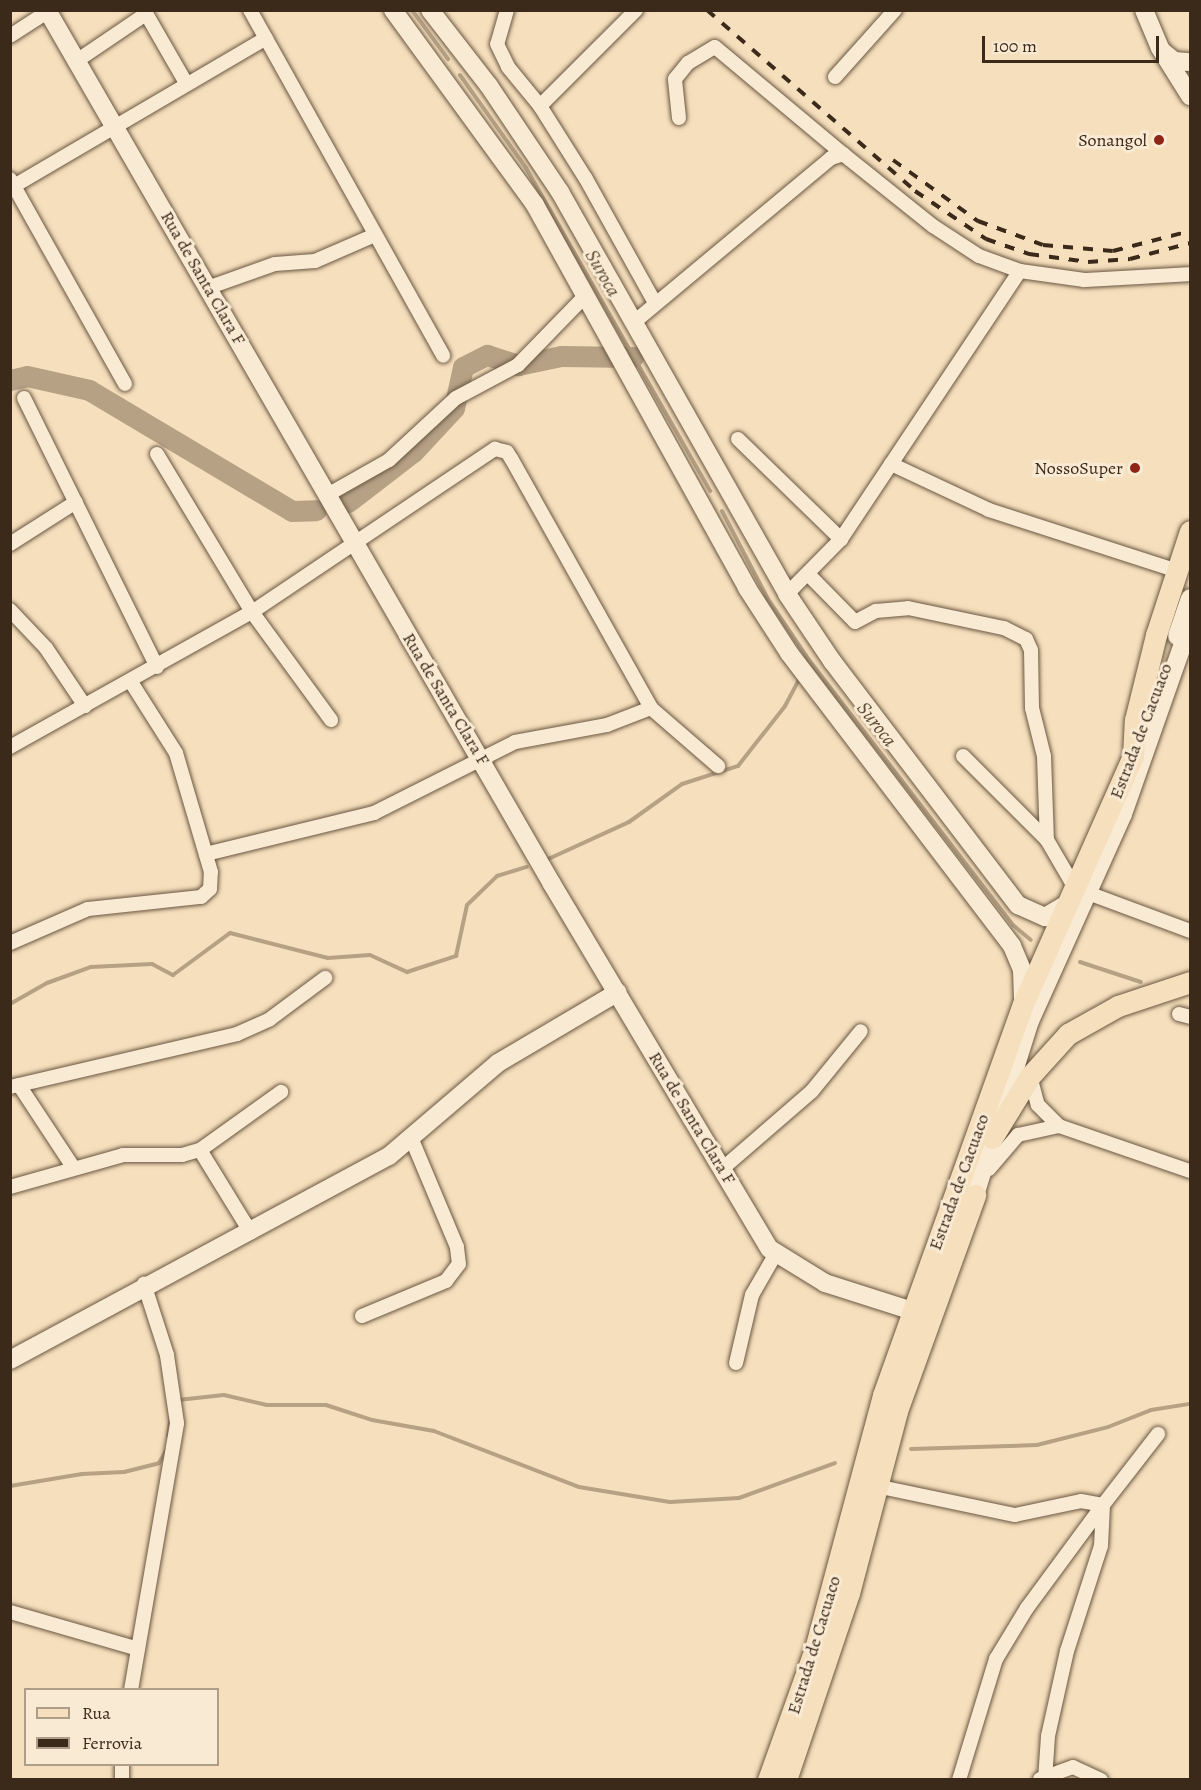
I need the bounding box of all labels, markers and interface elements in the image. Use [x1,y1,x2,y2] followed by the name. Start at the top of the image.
[985,24,1162,62] scale bar
[993,34,1037,58] text: 100 m
[1078,129,1147,151] place label: Sonangol
[1152,133,1166,147] marker: Sonangol
[156,207,250,349] street label: Rua de Santa Clara F
[580,245,626,301] water label: Suroca
[1034,457,1123,479] place label: NossoSuper
[1128,461,1142,475] marker: NossoSuper
[398,629,494,769] street label: Rua de Santa Clara F
[1105,660,1177,802] street label: Estrada de Cacuaco
[852,697,902,751] water label: Suroca
[644,1048,740,1188] street label: Rua de Santa Clara F
[924,1111,994,1253] street label: Estrada de Cacuaco
[783,1573,845,1717] street label: Estrada de Cacuaco
[24,1688,219,1766] legend
[82,1701,111,1725] text: Rua
[82,1731,142,1755] text: Ferrovia

